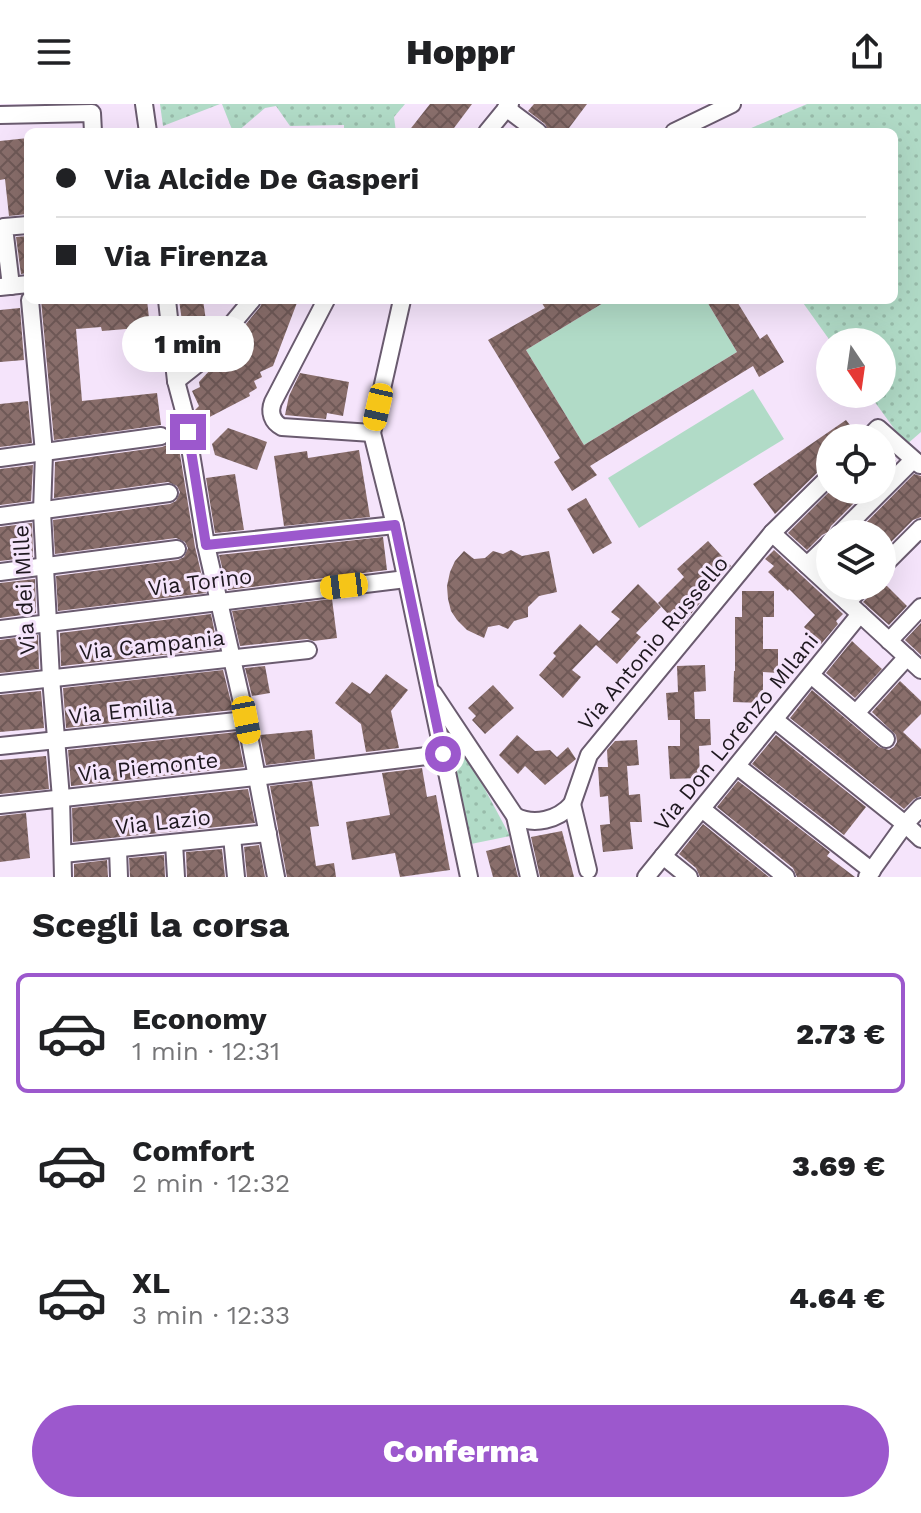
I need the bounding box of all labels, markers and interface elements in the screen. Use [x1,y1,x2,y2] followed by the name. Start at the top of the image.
[32,30,76,74] icon: menu
[845,30,889,74] icon: share
[406,31,515,73] text: Hoppr
[104,161,419,196] text: Via Alcide De Gasperi
[104,238,268,273] text: Via Firenza
[122,316,254,372] callout: 1 min
[816,328,896,408] north arrow
[816,328,896,600] map controls
[155,329,221,359] text: 1 min
[361,381,395,433] car
[170,414,206,450] route end
[816,424,896,504] button: locate
[816,520,896,600] button: layers
[8,524,40,656] street label: Via dei Mille
[573,551,733,735] street label: Via Antonio Russello
[147,563,253,601] street label: Via Torino
[319,571,369,601] car
[78,625,226,665] street label: Via Campania
[649,628,823,836] street label: Via Don Lorenzo MIlani
[67,693,175,729] street label: Via Emilia
[230,694,262,746] car
[425,736,461,772] route start
[77,747,219,787] street label: Via Piemonte
[114,805,212,839] street label: Via Lazio
[32,904,289,946] text: Scegli la corsa
[36,997,108,1069] icon: car
[132,1001,267,1036] text: Economy
[796,1016,885,1051] text: 2.73 €
[132,1036,280,1066] text: 1 min · 12:31
[36,1129,108,1201] icon: car
[132,1133,254,1168] text: Comfort
[792,1148,885,1183] text: 3.69 €
[132,1168,290,1198] text: 2 min · 12:32
[36,1261,108,1333] icon: car
[132,1265,170,1300] text: XL
[789,1280,885,1315] text: 4.64 €
[132,1300,290,1330] text: 3 min · 12:33
[32,1405,889,1497] button: Conferma

